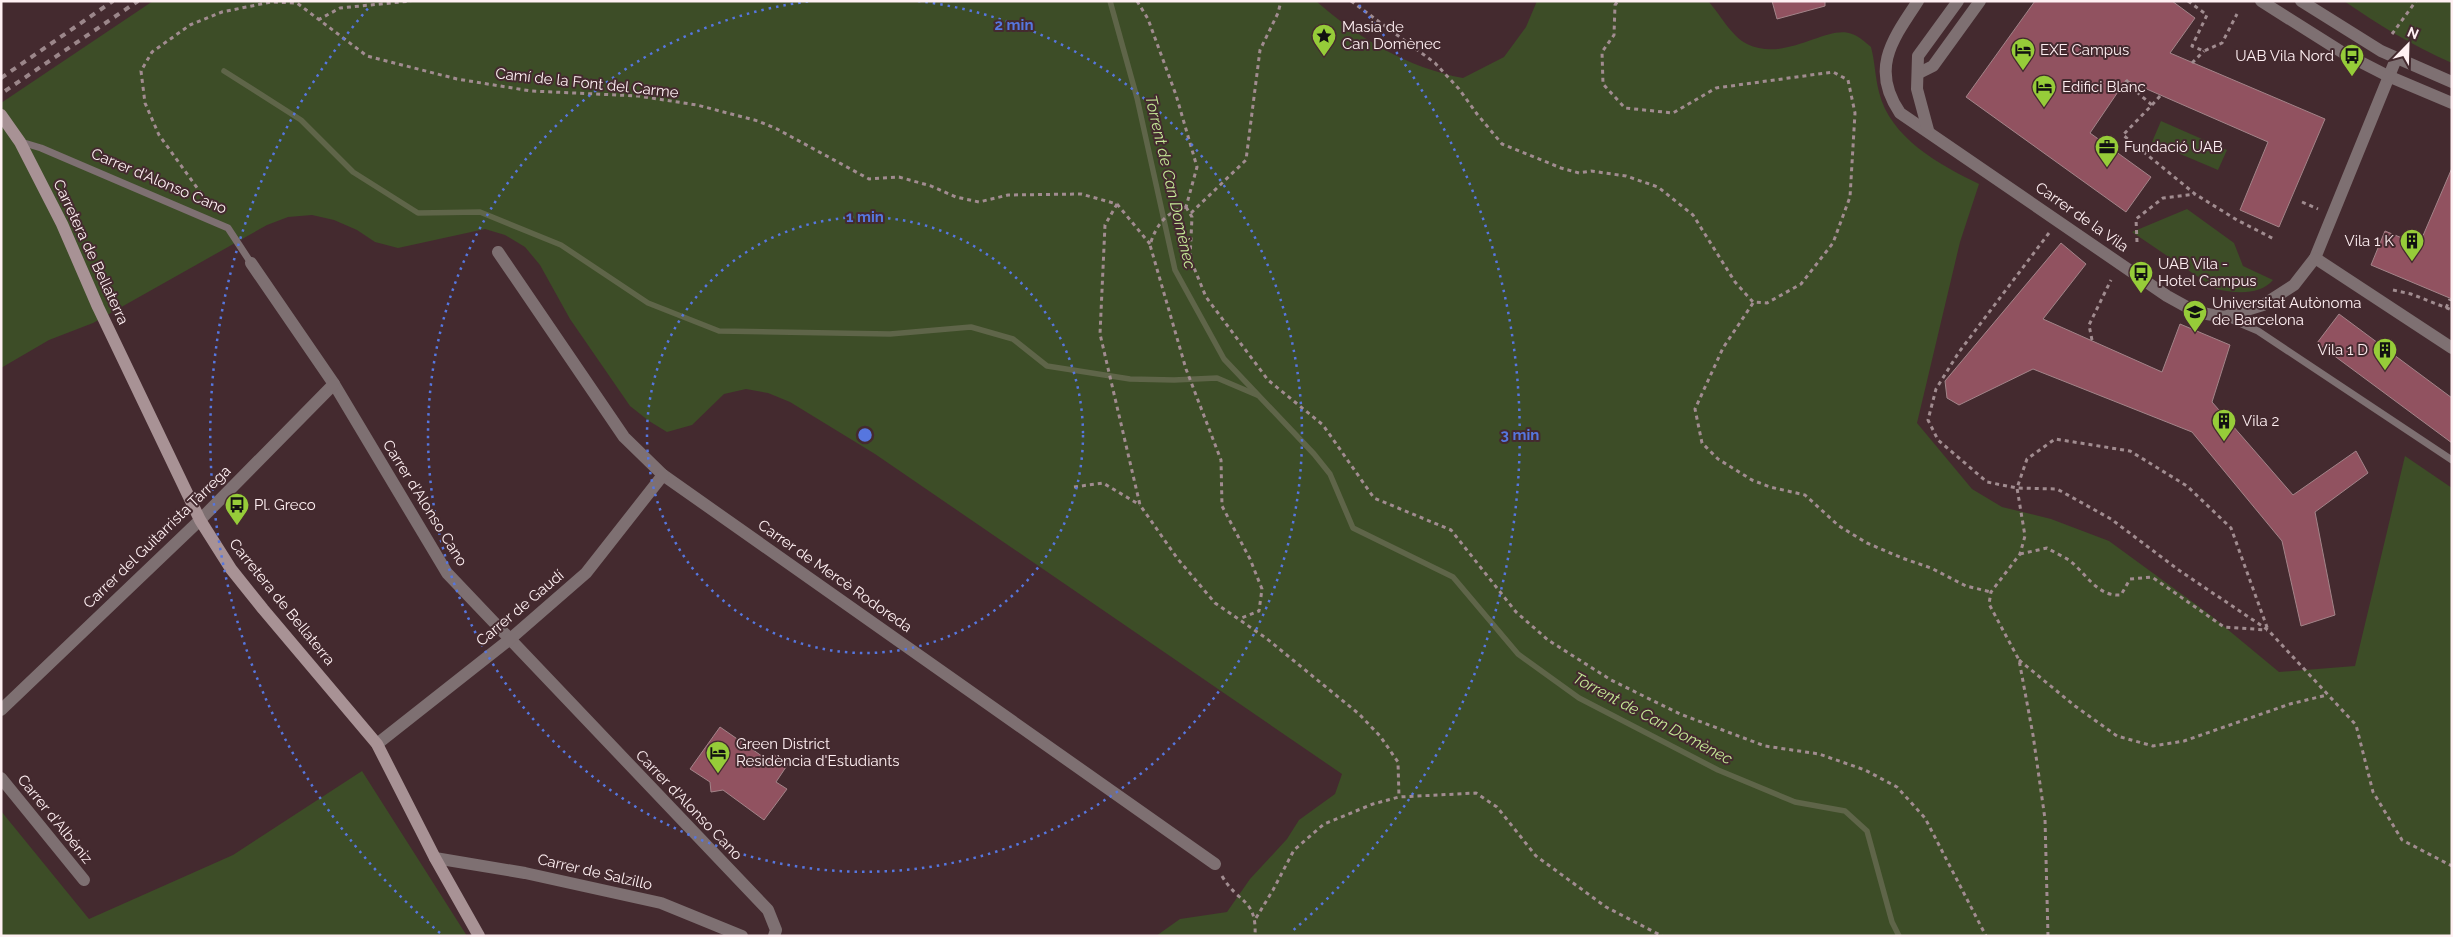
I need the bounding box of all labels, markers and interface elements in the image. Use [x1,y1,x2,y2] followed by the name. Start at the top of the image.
[995,16,1033,34] text: 2 min
[1342,18,1441,53] place label: Masia de Can Domènec
[2383,20,2433,70] north arrow
[1311,23,1337,57] place icon: Masia de Can Domènec
[2405,24,2421,42] text: N
[2010,37,2036,71] hotel icon: EXE Campus
[2040,41,2129,59] place label: EXE Campus
[2339,43,2365,77] bus stop icon: UAB Vila Nord
[2235,47,2334,65] place label: UAB Vila Nord
[495,64,680,102] street label: Camí de la Font del Carme
[2031,74,2057,108] hotel icon: Edifici Blanc
[2062,78,2146,96] place label: Edifici Blanc
[1141,93,1200,272] water label: Torrent de Can Domènec
[2094,134,2120,168] office icon: Fundació UAB
[2124,138,2223,156] place label: Fundació UAB
[88,144,230,218] street label: Carrer d'Alonso Cano
[49,177,133,327] street label: Carretera de Bellaterra
[2032,178,2132,256] street label: Carrer de la Vila
[846,208,884,226] text: 1 min
[2399,228,2425,262] building icon: Vila 1 K
[2345,232,2394,250] place label: Vila 1 K
[2158,255,2257,290] place label: UAB Vila - Hotel Campus
[2128,260,2154,294] bus stop icon: UAB Vila - Hotel Campus
[2212,294,2361,329] place label: Universitat Autònoma de Barcelona
[2182,299,2208,333] school or university icon: Universitat Autònoma de Barcelona
[2372,337,2398,371] building icon: Vila 1 D
[2317,341,2368,359] place label: Vila 1 D
[2211,408,2237,442] building icon: Vila 2
[2242,412,2280,430] place label: Vila 2
[856,426,874,444] centre of rings
[1501,426,1539,444] text: 3 min
[379,436,471,570] street label: Carrer d'Alonso Cano
[80,462,234,612] street label: Carrer del Guitarrista Tàrrega
[224,492,250,526] bus stop icon: Pl. Greco
[254,496,316,514] place label: Pl. Greco
[754,516,916,636] street label: Carrer de Mercè Rodoreda
[225,535,339,669] street label: Carretera de Bellaterra
[473,566,568,650] street label: Carrer de Gaudí
[1570,668,1736,769] water label: Torrent de Can Domènec
[736,735,900,770] place label: Green District Residència d'Estudiants
[705,740,731,774] hotel icon: Green District Residència d'Estudiants
[632,746,746,864] street label: Carrer d'Alonso Cano
[14,771,96,867] street label: Carrer d'Albéniz
[536,850,654,894] street label: Carrer de Salzillo

